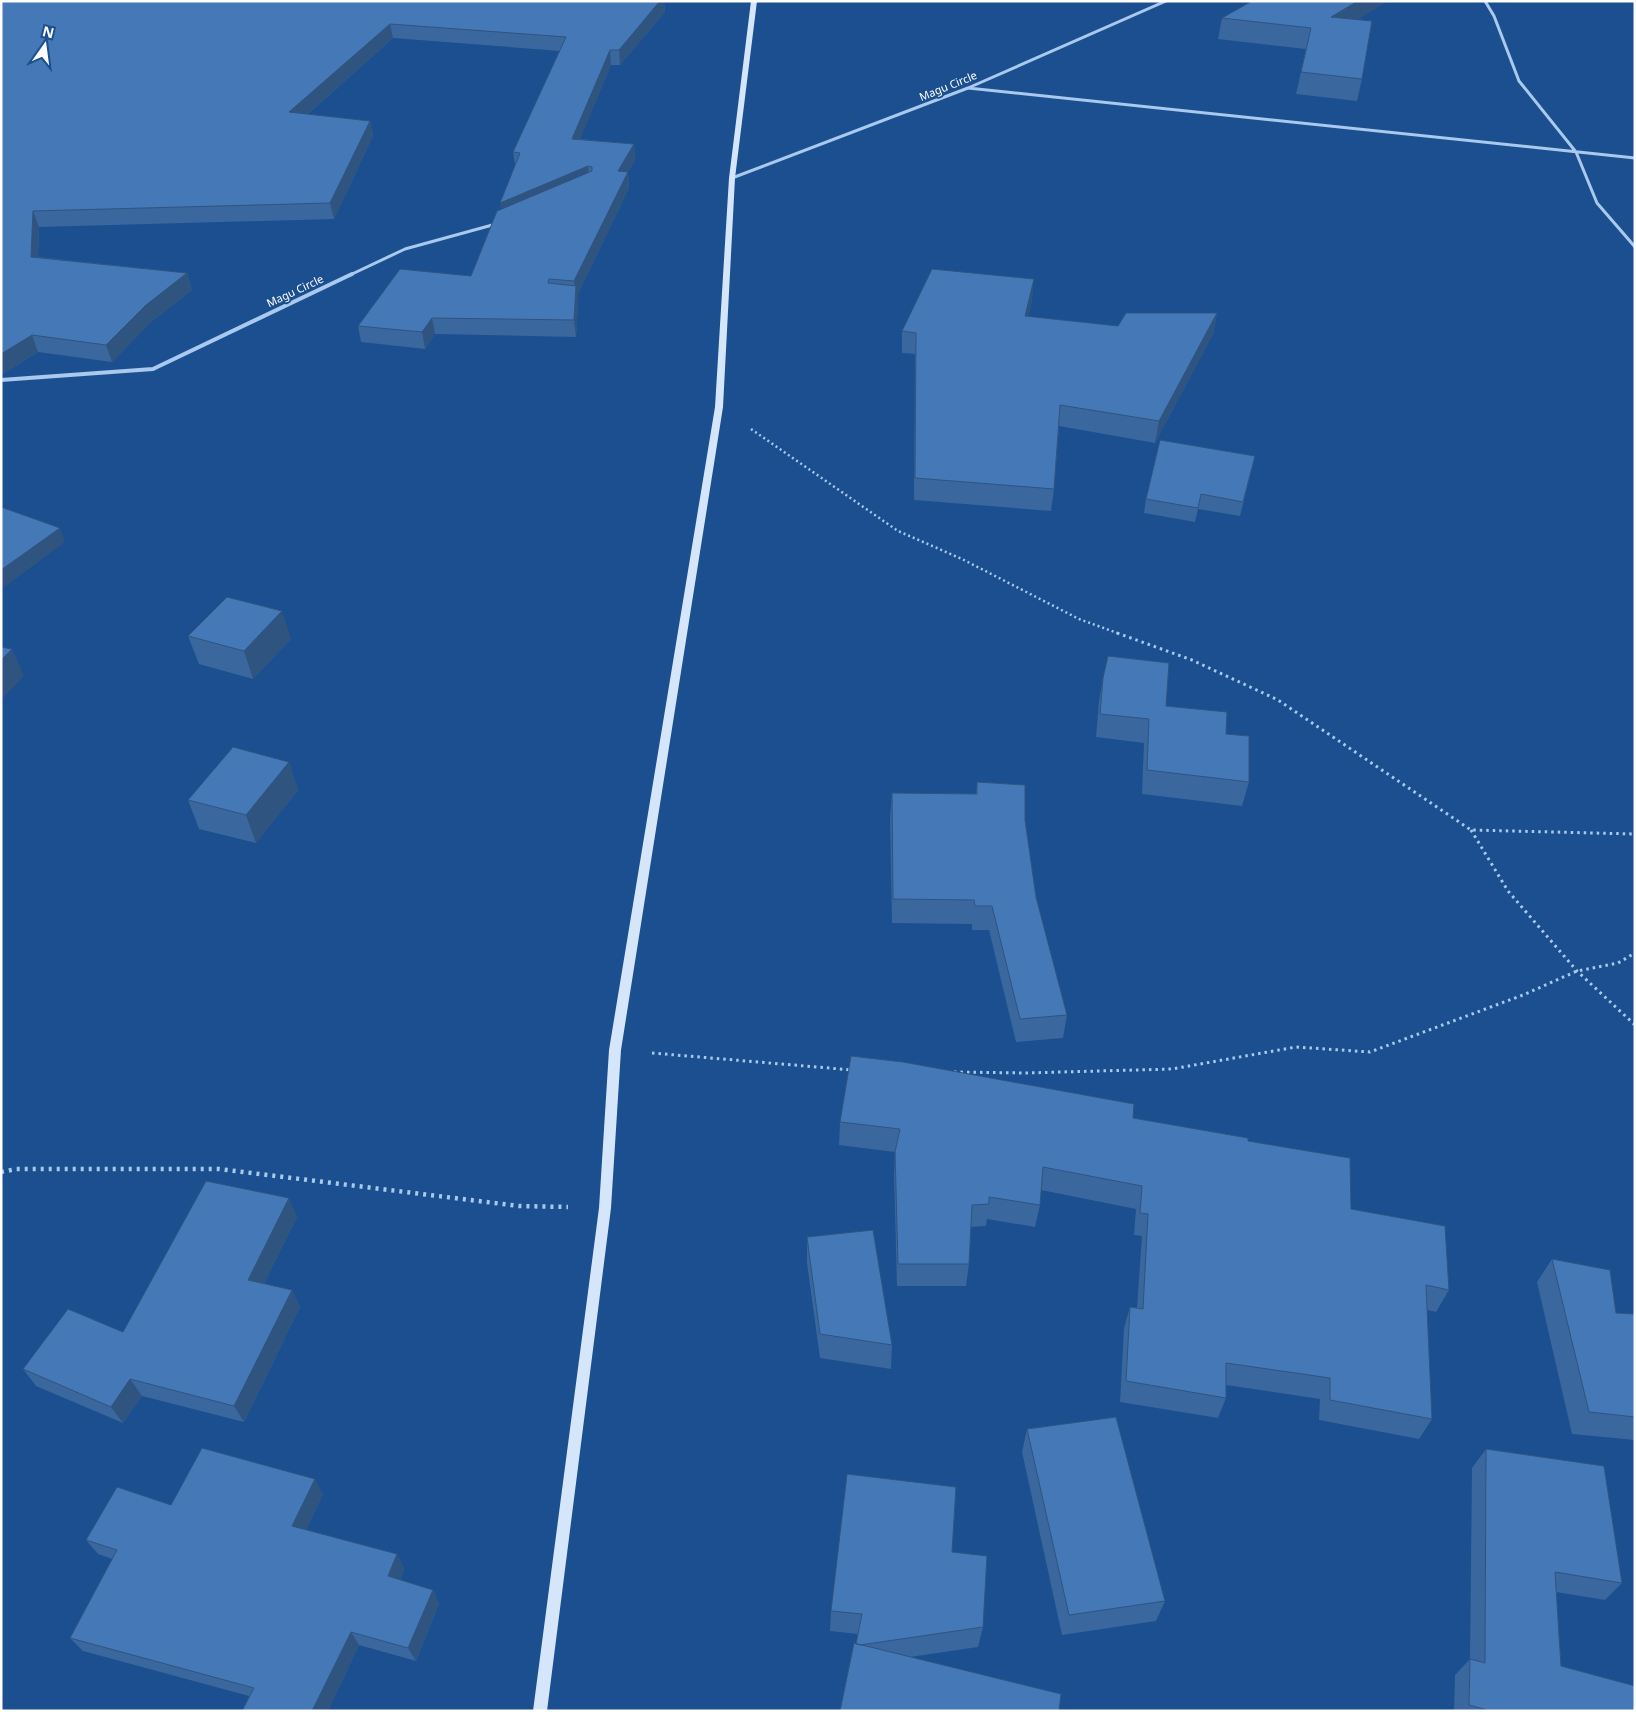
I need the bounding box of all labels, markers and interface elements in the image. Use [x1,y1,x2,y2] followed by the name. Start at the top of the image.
[20,20,70,70] north arrow
[40,21,56,42] text: N
[917,67,979,104] street label: Magu Circle
[264,271,326,310] street label: Magu Circle

